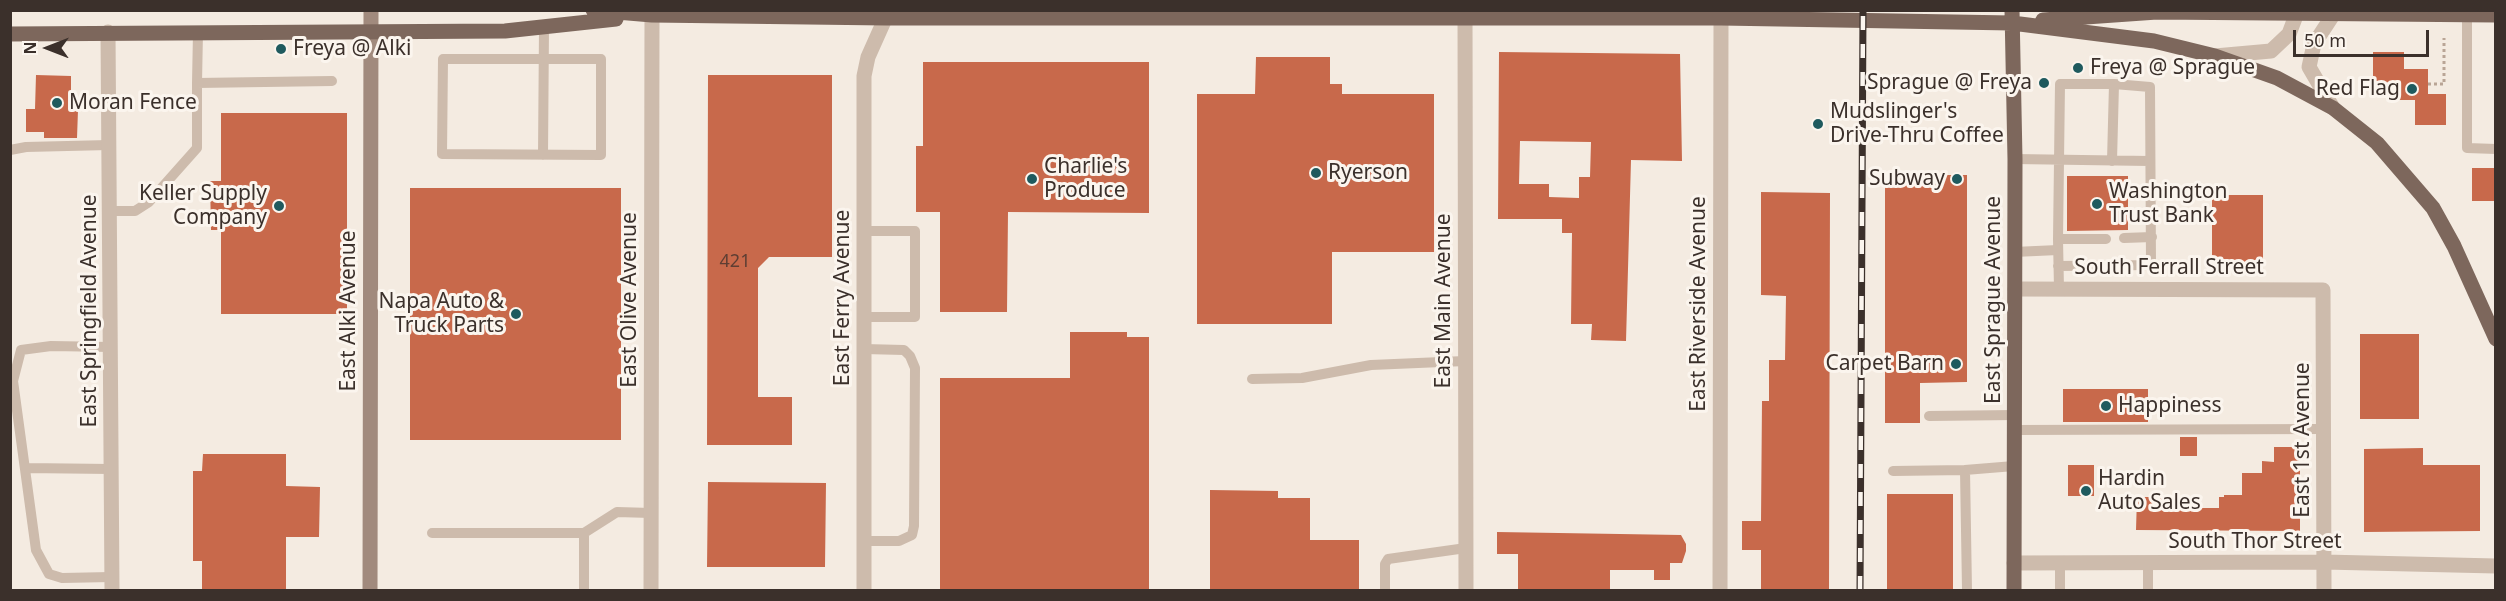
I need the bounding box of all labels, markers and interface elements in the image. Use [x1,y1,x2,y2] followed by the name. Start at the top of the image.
[18,18,78,78] north arrow
[2296,18,2432,56] scale bar
[2304,28,2346,52] text: 50 m
[293,36,411,62] place label: Freya @ Alki
[19,42,41,55] text: N
[274,42,288,56] marker: Freya @ Alki
[2090,55,2255,81] place label: Freya @ Sprague
[2071,61,2085,75] marker: Freya @ Sprague
[1867,70,2032,96] place label: Sprague @ Freya
[2037,76,2051,90] marker: Sprague @ Freya
[2316,76,2400,102] place label: Red Flag
[2405,82,2419,96] marker: Red Flag
[69,90,197,116] place label: Moran Fence
[50,96,64,110] marker: Moran Fence
[1830,99,2004,149] place label: Mudslinger's Drive-Thru Coffee
[1811,117,1825,131] marker: Mudslinger's Drive-Thru Coffee
[1044,154,1127,204] place label: Charlie's Produce
[1328,160,1408,186] place label: Ryerson
[1309,166,1323,180] marker: Ryerson
[1869,166,1945,192] place label: Subway
[1025,172,1039,186] marker: Charlie's Produce
[1950,172,1964,186] marker: Subway
[2109,179,2228,229] place label: Washington Trust Bank
[139,181,267,231] place label: Keller Supply Company
[77,195,103,427] street label: East Springfield Avenue
[1686,196,1712,412] street label: East Riverside Avenue
[1981,196,2007,404] street label: East Sprague Avenue
[2090,197,2104,211] marker: Washington Trust Bank
[272,199,286,213] marker: Keller Supply Company
[830,210,856,386] street label: East Ferry Avenue
[617,212,643,388] street label: East Olive Avenue
[1431,214,1457,388] street label: East Main Avenue
[336,230,362,392] street label: East Alki Avenue
[720,251,750,273] house number: 421
[2074,255,2264,281] street label: South Ferrall Street
[379,289,504,339] place label: Napa Auto & Truck Parts
[509,307,523,321] marker: Napa Auto & Truck Parts
[1825,351,1944,377] place label: Carpet Barn
[1949,357,1963,371] marker: Carpet Barn
[2290,362,2316,518] street label: East 1st Avenue
[2118,393,2222,419] place label: Happiness
[2099,399,2113,413] marker: Happiness
[2098,466,2201,516] place label: Hardin Auto Sales
[2079,484,2093,498] marker: Hardin Auto Sales
[2168,529,2342,555] street label: South Thor Street

